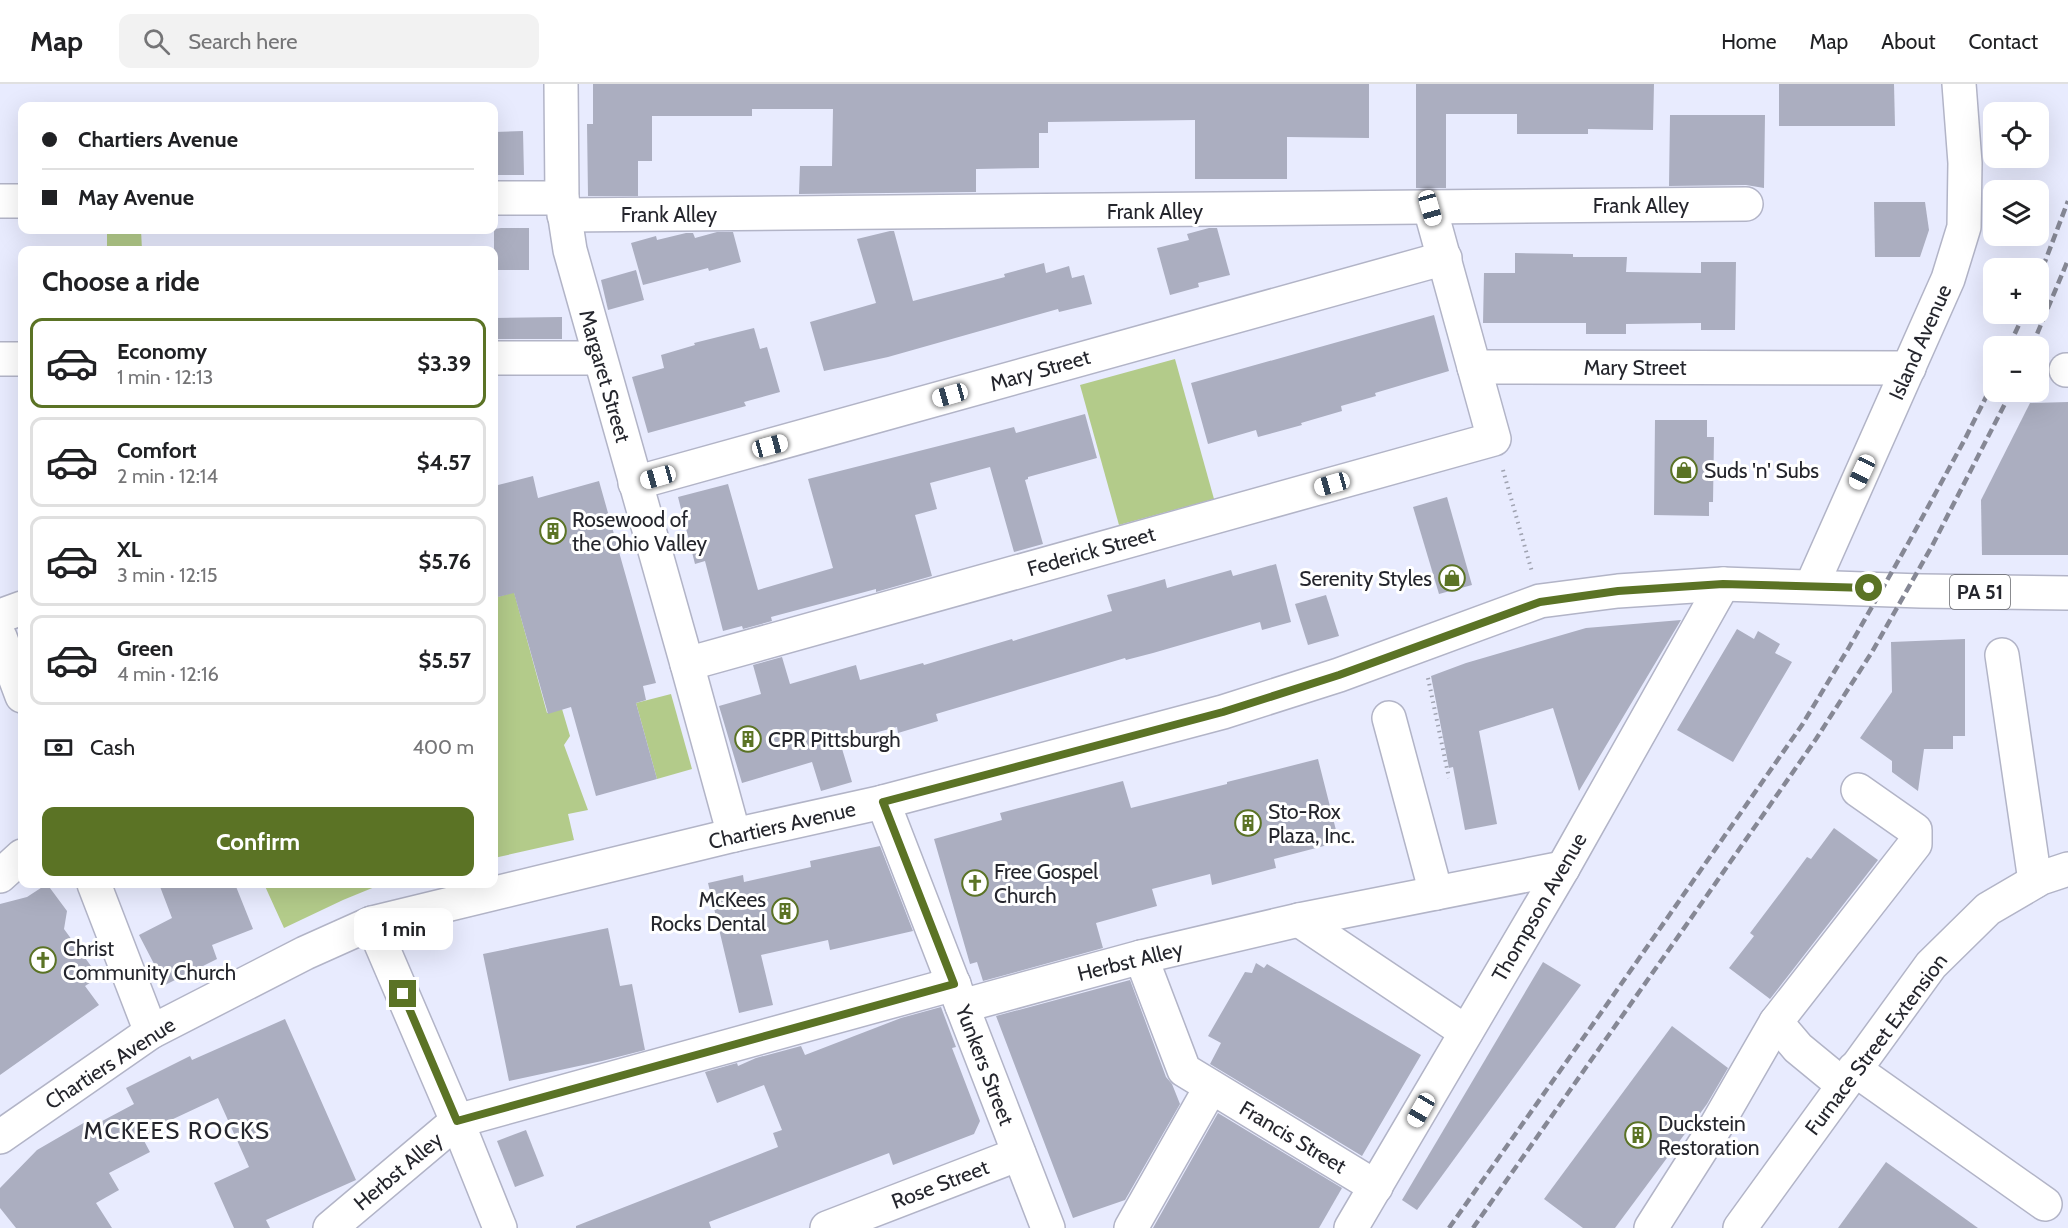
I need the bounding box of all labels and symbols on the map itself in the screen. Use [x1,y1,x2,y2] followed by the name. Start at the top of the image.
[1416,188,1444,228] car
[1593,193,1690,218] street label: Frank Alley
[1107,199,1204,224] street label: Frank Alley
[621,202,718,227] street label: Frank Alley
[1883,280,1957,404] street label: Island Avenue
[574,307,636,445] street label: Margaret Street
[987,344,1093,396] street label: Mary Street
[1584,355,1686,380] street label: Mary Street
[930,381,970,409] car
[750,433,790,459] car
[1846,452,1878,492] car
[1669,455,1699,485] shop icon: Suds 'n' Subs
[1704,458,1819,483] place label: Suds 'n' Subs
[638,463,678,491] car
[1312,470,1352,498] car
[572,507,708,556] place label: Rosewood of the Ohio Valley
[538,516,568,546] building icon: Rosewood of the Ohio Valley
[1024,521,1158,581] street label: Federick Street
[1437,563,1467,593] shop icon: Serenity Styles
[1299,566,1432,591] place label: Serenity Styles
[1855,574,1882,601] route start
[1950,575,2010,609] road number: PA 51
[733,724,763,754] building icon: CPR Pittsburgh
[768,727,901,752] place label: CPR Pittsburgh
[706,796,858,854] street label: Chartiers Avenue
[1268,799,1355,848] place label: Sto-Rox Plaza, Inc.
[1233,808,1263,838] building icon: Sto-Rox Plaza, Inc.
[1486,828,1592,986] street label: Thompson Avenue
[994,859,1098,908] place label: Free Gospel Church
[960,868,990,898] church icon: Free Gospel Church
[650,887,766,936] place label: McKees Rocks Dental
[770,896,800,926] building icon: McKees Rocks Dental
[354,907,452,949] callout: 1 min
[63,936,236,985] place label: Christ Community Church
[1075,936,1186,986] street label: Herbst Alley
[28,945,58,975] church icon: Christ Community Church
[1800,948,1952,1140] street label: Furnace Street Extension
[389,980,416,1007] route end
[950,1000,1019,1129] street label: Yunkers Street
[40,1012,180,1114] street label: Chartiers Avenue
[1404,1090,1438,1130] car
[1235,1095,1351,1179] street label: Francis Street
[1658,1111,1759,1160] place label: Duckstein Restoration
[84,1116,270,1145] district label: MCKEES ROCKS
[1623,1120,1653,1150] building icon: Duckstein Restoration
[349,1126,448,1215] street label: Herbst Alley
[888,1154,992,1214] street label: Rose Street

